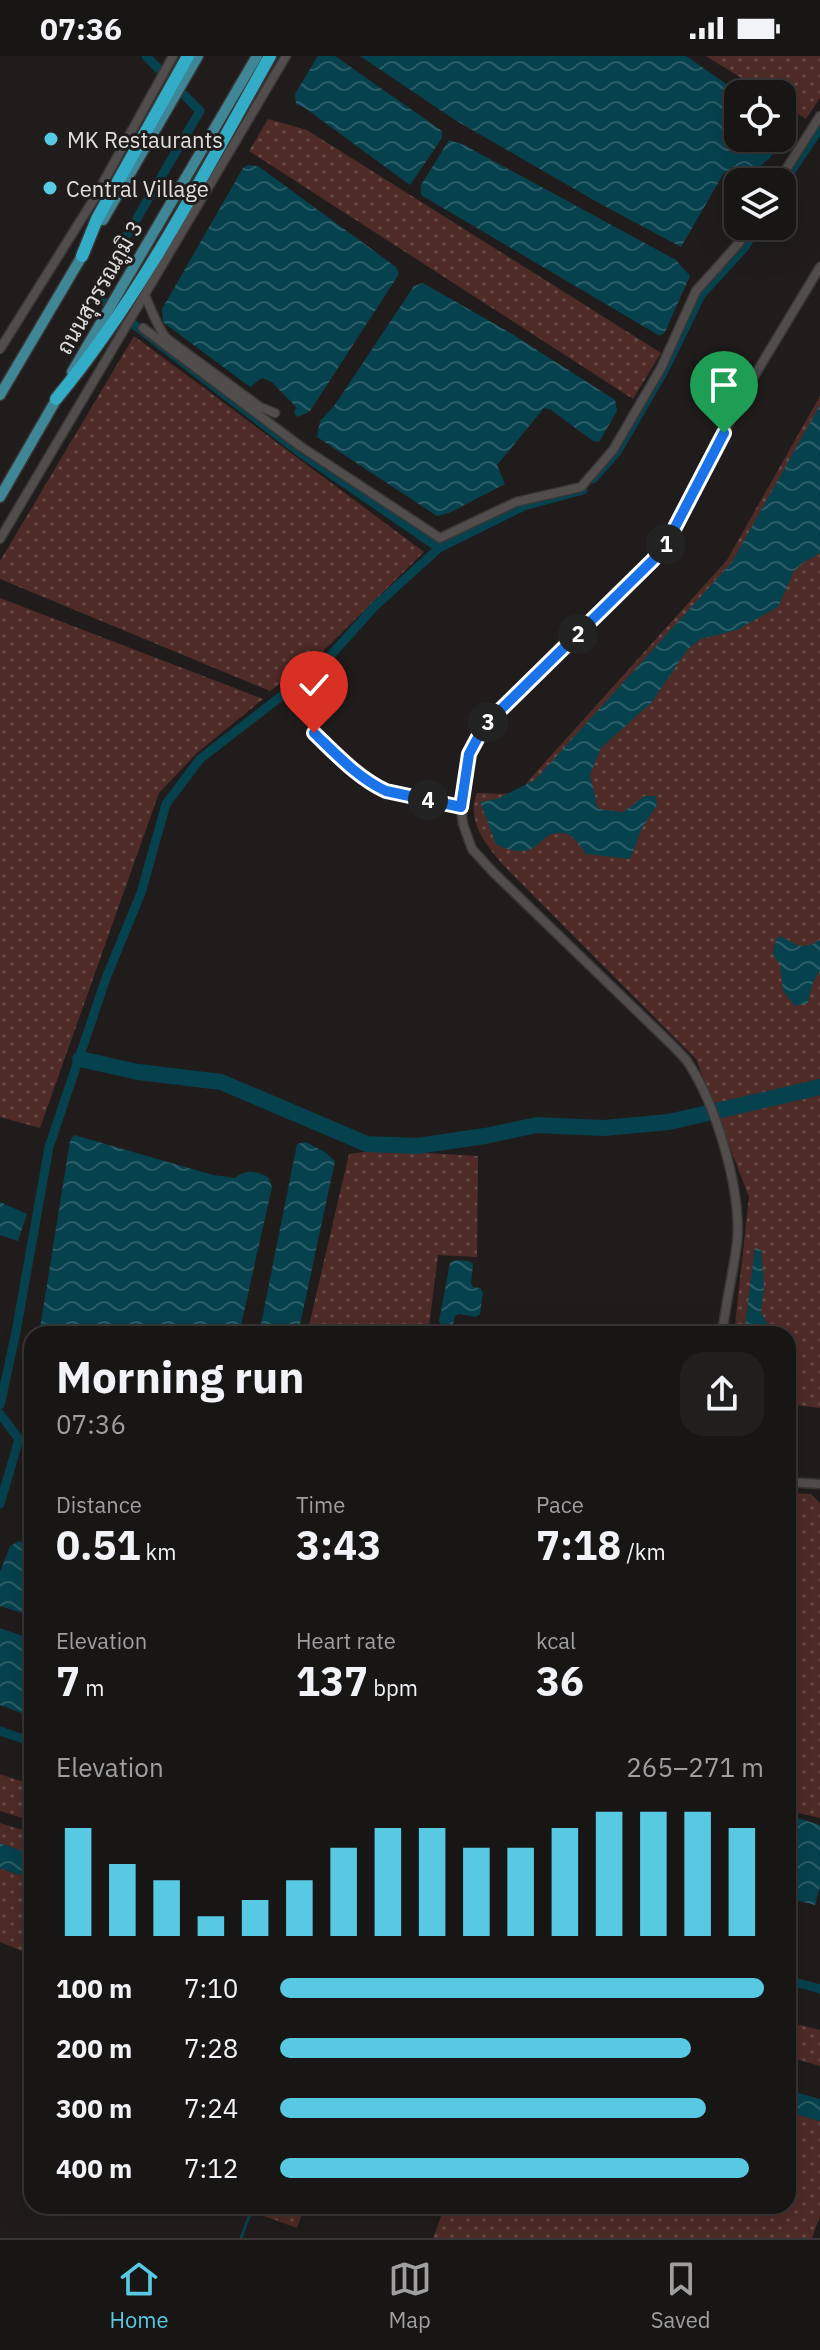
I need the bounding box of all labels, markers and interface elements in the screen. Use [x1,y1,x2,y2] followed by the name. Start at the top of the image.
[40,9,122,48] text: 07:36
[724,80,796,240] map controls
[724,80,796,152] button: locate
[67,125,223,154] place label: MK Restaurants
[42,130,60,148] marker: MK Restaurants
[724,168,796,240] button: layers
[66,174,209,203] place label: Central Village
[41,179,59,197] marker: Central Village
[49,215,151,360] street label: ถนนสุวรรณภูมิ 3
[690,351,758,433] pin
[702,363,746,407] icon: arrive
[646,524,686,564] pin: 1
[659,529,673,558] text: 1
[558,614,598,654] pin: 2
[571,619,585,648] text: 2
[280,651,348,733] pin
[292,663,336,707] icon: check
[468,702,508,742] pin: 3
[481,707,495,736] text: 3
[408,780,448,820] pin: 4
[421,785,435,814] text: 4
[56,1348,305,1405] text: Morning run
[680,1352,764,1436] button: share
[56,1407,126,1441] text: 07:36
[56,1490,142,1519] text: Distance
[296,1490,345,1519] text: Time
[536,1490,584,1519] text: Pace
[56,1519,140,1571] text: 0.51
[296,1519,381,1571] text: 3:43
[536,1519,621,1571] text: 7:18
[140,1537,176,1566] text: km
[621,1537,666,1566] text: /km
[56,1626,147,1655] text: Elevation
[296,1626,396,1655] text: Heart rate
[536,1626,576,1655] text: kcal
[56,1655,80,1707] text: 7
[296,1655,368,1707] text: 137
[536,1655,584,1707] text: 36
[80,1673,104,1702] text: m
[368,1673,418,1702] text: bpm
[56,1750,164,1784] text: Elevation
[626,1750,764,1784] text: 265–271 m
[56,1971,132,2005] text: 100 m
[184,1971,238,2005] text: 7:10
[56,2031,132,2065] text: 200 m
[184,2031,238,2065] text: 7:28
[56,2091,132,2125] text: 300 m
[184,2091,238,2125] text: 7:24
[56,2151,132,2185] text: 400 m
[184,2151,238,2185] text: 7:12
[109,2257,169,2334] tab: Home
[388,2257,432,2334] tab: Map
[651,2257,710,2334] tab: Saved

